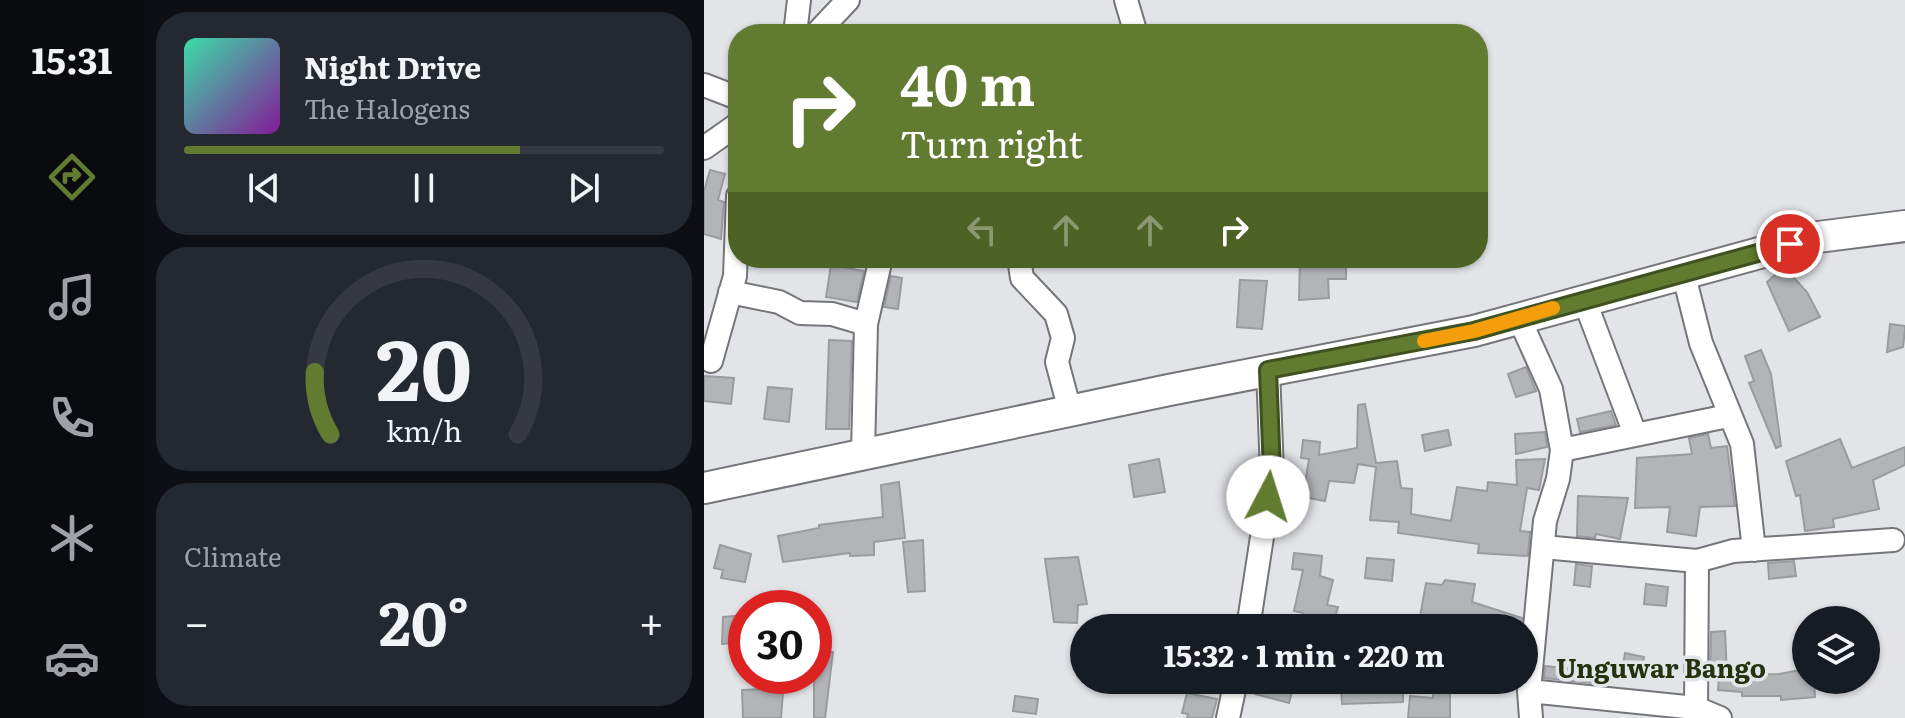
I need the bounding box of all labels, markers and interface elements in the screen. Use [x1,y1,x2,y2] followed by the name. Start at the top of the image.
[31,32,113,85] text: 15:31
[900,40,1035,123] text: 40 m
[304,44,481,88] text: Night Drive
[768,56,872,160] icon: right
[304,88,470,127] text: The Halogens
[900,116,1083,169] text: Turn right
[44,149,100,205] icon: directions
[242,166,286,210] icon: previous
[402,166,446,210] icon: pause
[562,166,606,210] icon: next
[960,208,1004,252] icon: left
[1044,208,1088,252] icon: ahead
[1128,208,1172,252] icon: ahead
[1212,208,1256,252] icon: right
[1756,210,1824,278] pin
[1768,222,1812,266] icon: arrive
[44,269,100,325] icon: music
[376,303,472,427] text: 20
[44,390,100,446] icon: phone
[386,408,462,451] text: km/h
[1226,455,1310,539] position arrow
[44,510,100,566] icon: climate
[184,536,282,575] text: Climate
[379,575,469,664] text: 20°
[184,587,210,653] text: −
[638,587,664,653] text: +
[728,590,832,694] speed limit sign: 30
[1792,606,1880,694] map controls
[1792,606,1880,694] button: layers
[44,630,100,686] icon: car
[1163,632,1445,676] text: 15:32 · 1 min · 220 m
[1556,647,1766,686] district label: Unguwar Bango

